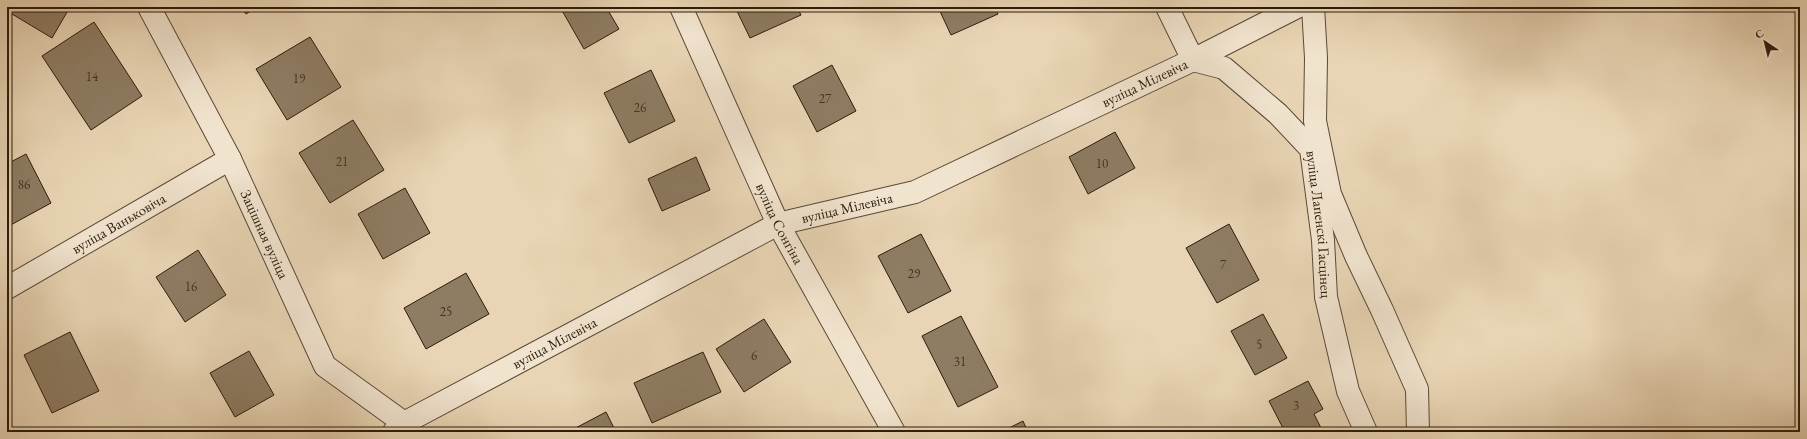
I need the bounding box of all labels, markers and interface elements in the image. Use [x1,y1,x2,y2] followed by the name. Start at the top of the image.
[1745,22,1785,62] north arrow
[1752,26,1767,42] text: С
[1098,54,1191,111] street label: вуліца Мілевіча
[86,68,99,85] house number: 14
[293,70,306,87] house number: 19
[819,90,832,107] house number: 27
[634,99,646,116] house number: 26
[1302,149,1336,299] street label: вуліца Лапенскі Гасцінец
[336,153,348,170] house number: 21
[1096,155,1108,172] house number: 10
[18,176,30,193] house number: 86
[752,180,808,267] street label: вуліца Сонгіна
[236,186,294,282] street label: Зацішная вуліца
[68,188,169,258] street label: вуліца Ваньковіча
[799,188,894,227] street label: вуліца Мілевіча
[1220,256,1227,273] house number: 7
[908,265,921,282] house number: 29
[185,278,197,295] house number: 16
[440,303,452,320] house number: 25
[509,312,600,373] street label: вуліца Мілевіча
[1256,336,1262,353] house number: 5
[751,347,757,364] house number: 6
[954,353,966,370] house number: 31
[1293,397,1299,414] house number: 3

